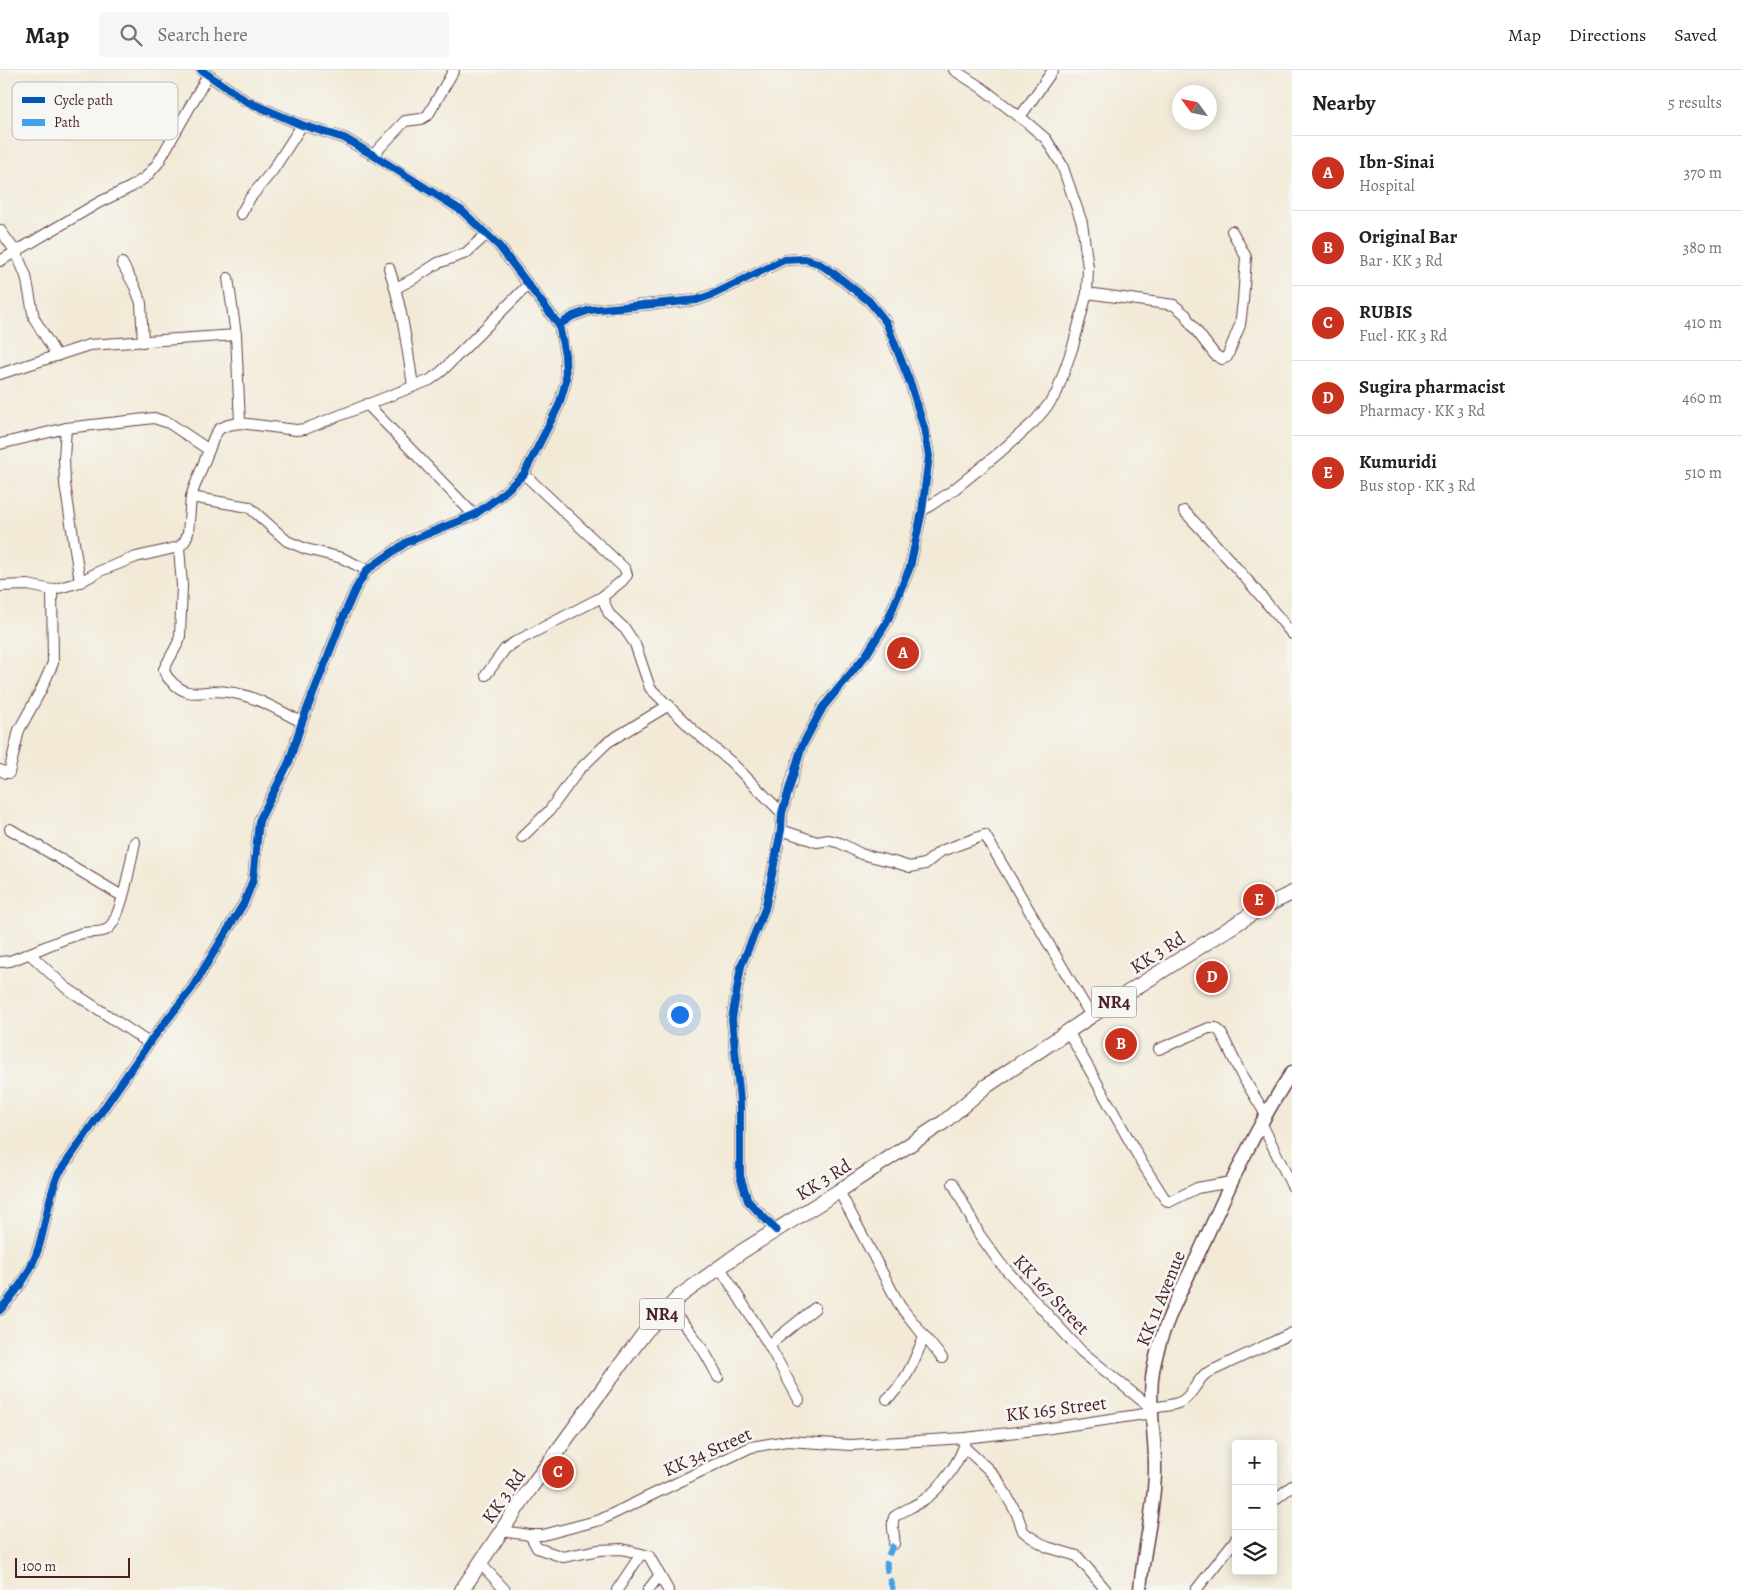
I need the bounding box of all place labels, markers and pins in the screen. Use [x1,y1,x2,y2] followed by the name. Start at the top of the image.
[887,634,919,672] pin: A
[1243,881,1275,919] pin: E
[1196,958,1228,996] pin: D
[1105,1025,1137,1063] pin: B
[542,1453,574,1491] pin: C

